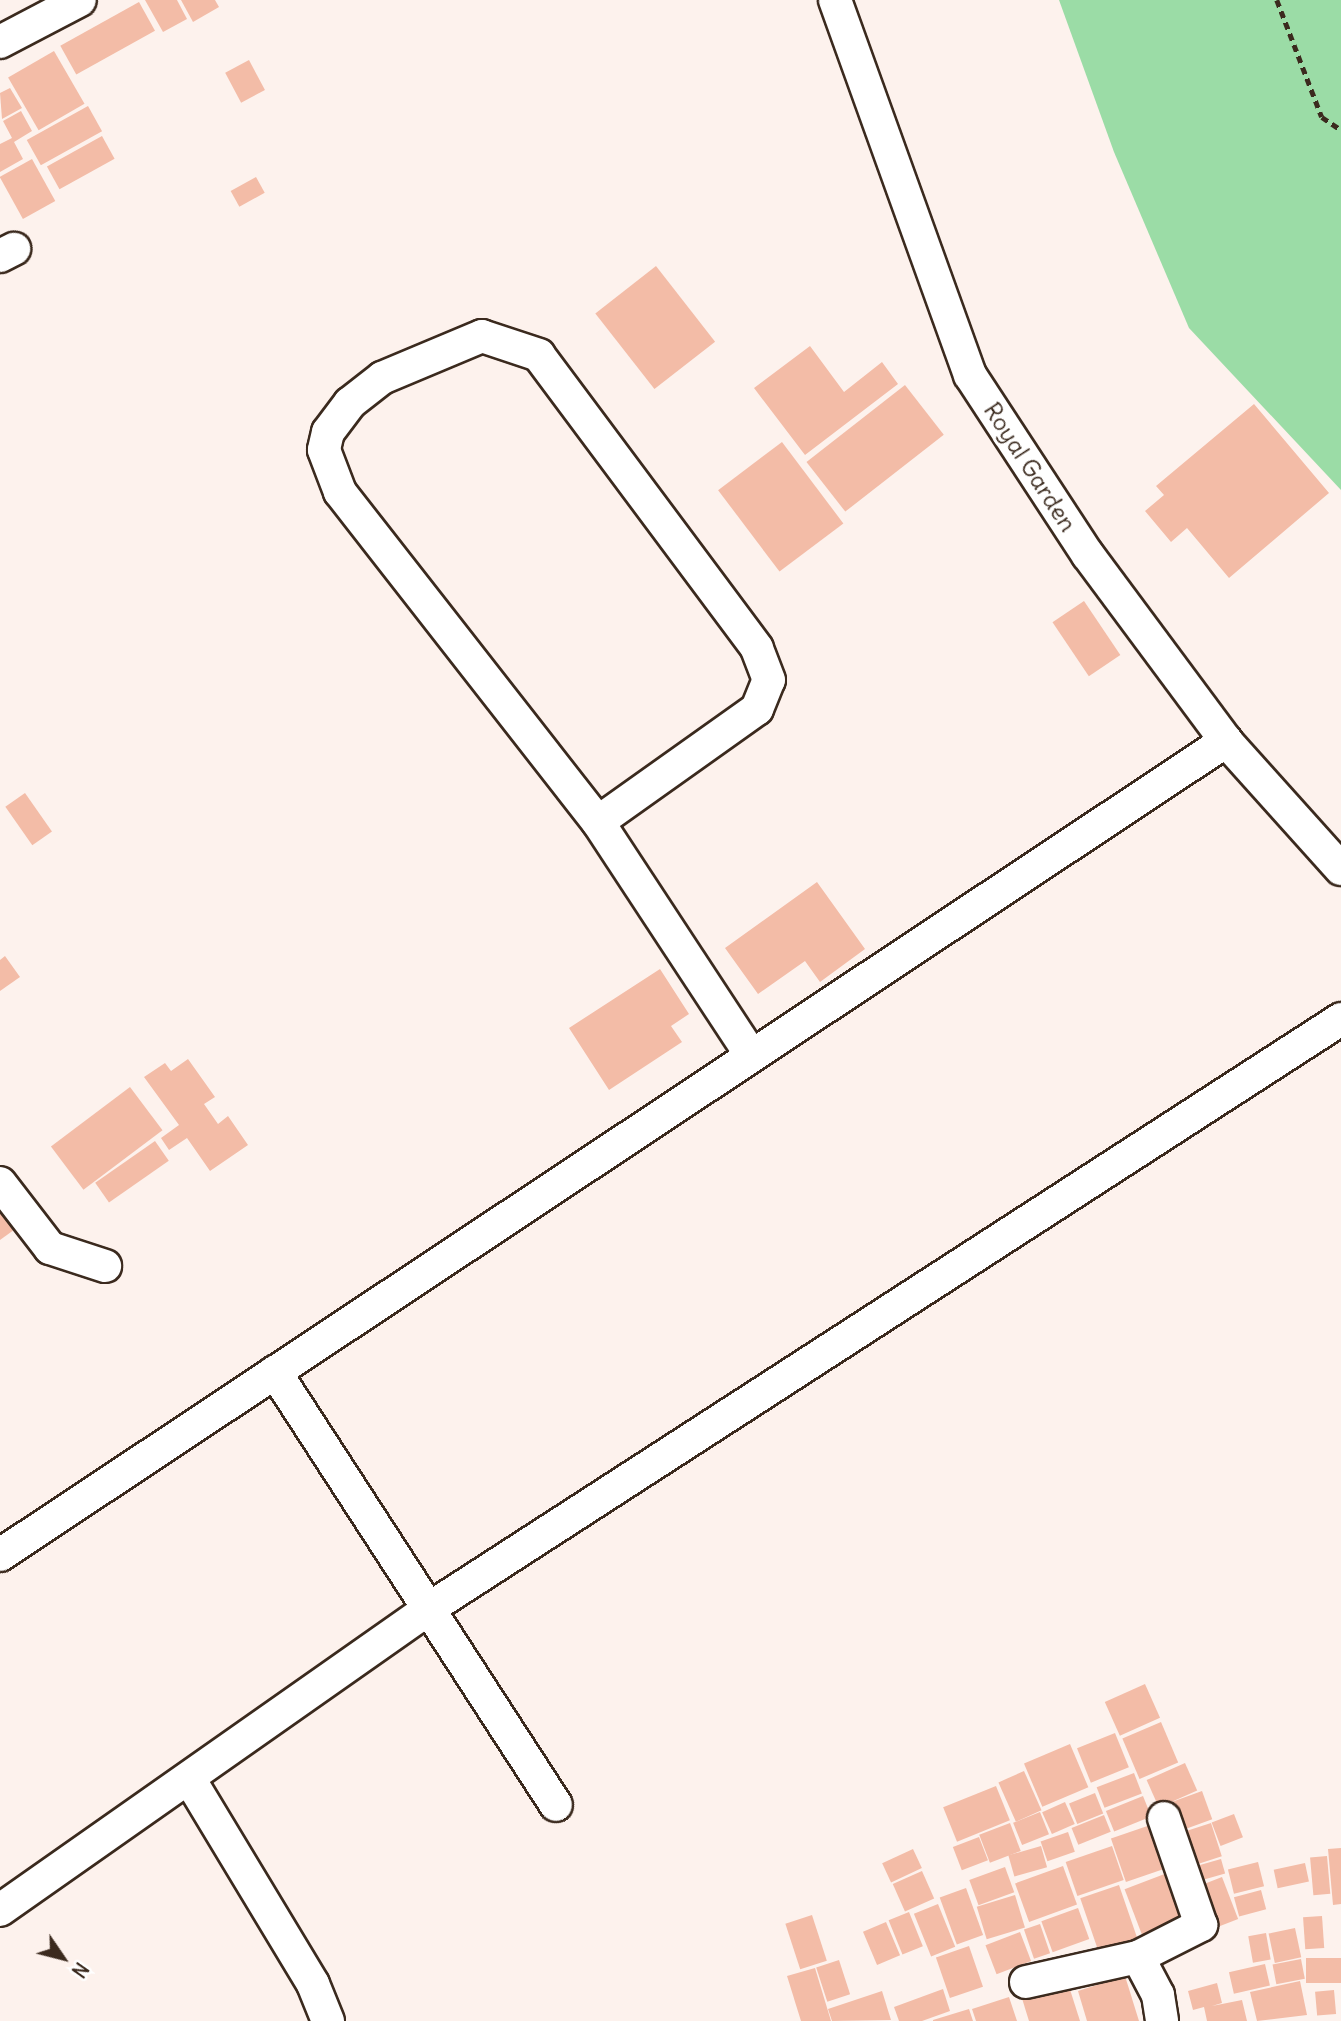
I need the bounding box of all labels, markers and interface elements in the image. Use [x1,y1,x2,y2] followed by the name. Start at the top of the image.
[978,397,1082,537] street label: Royal Garden
[28,1923,98,1993] north arrow
[67,1958,94,1982] text: N

